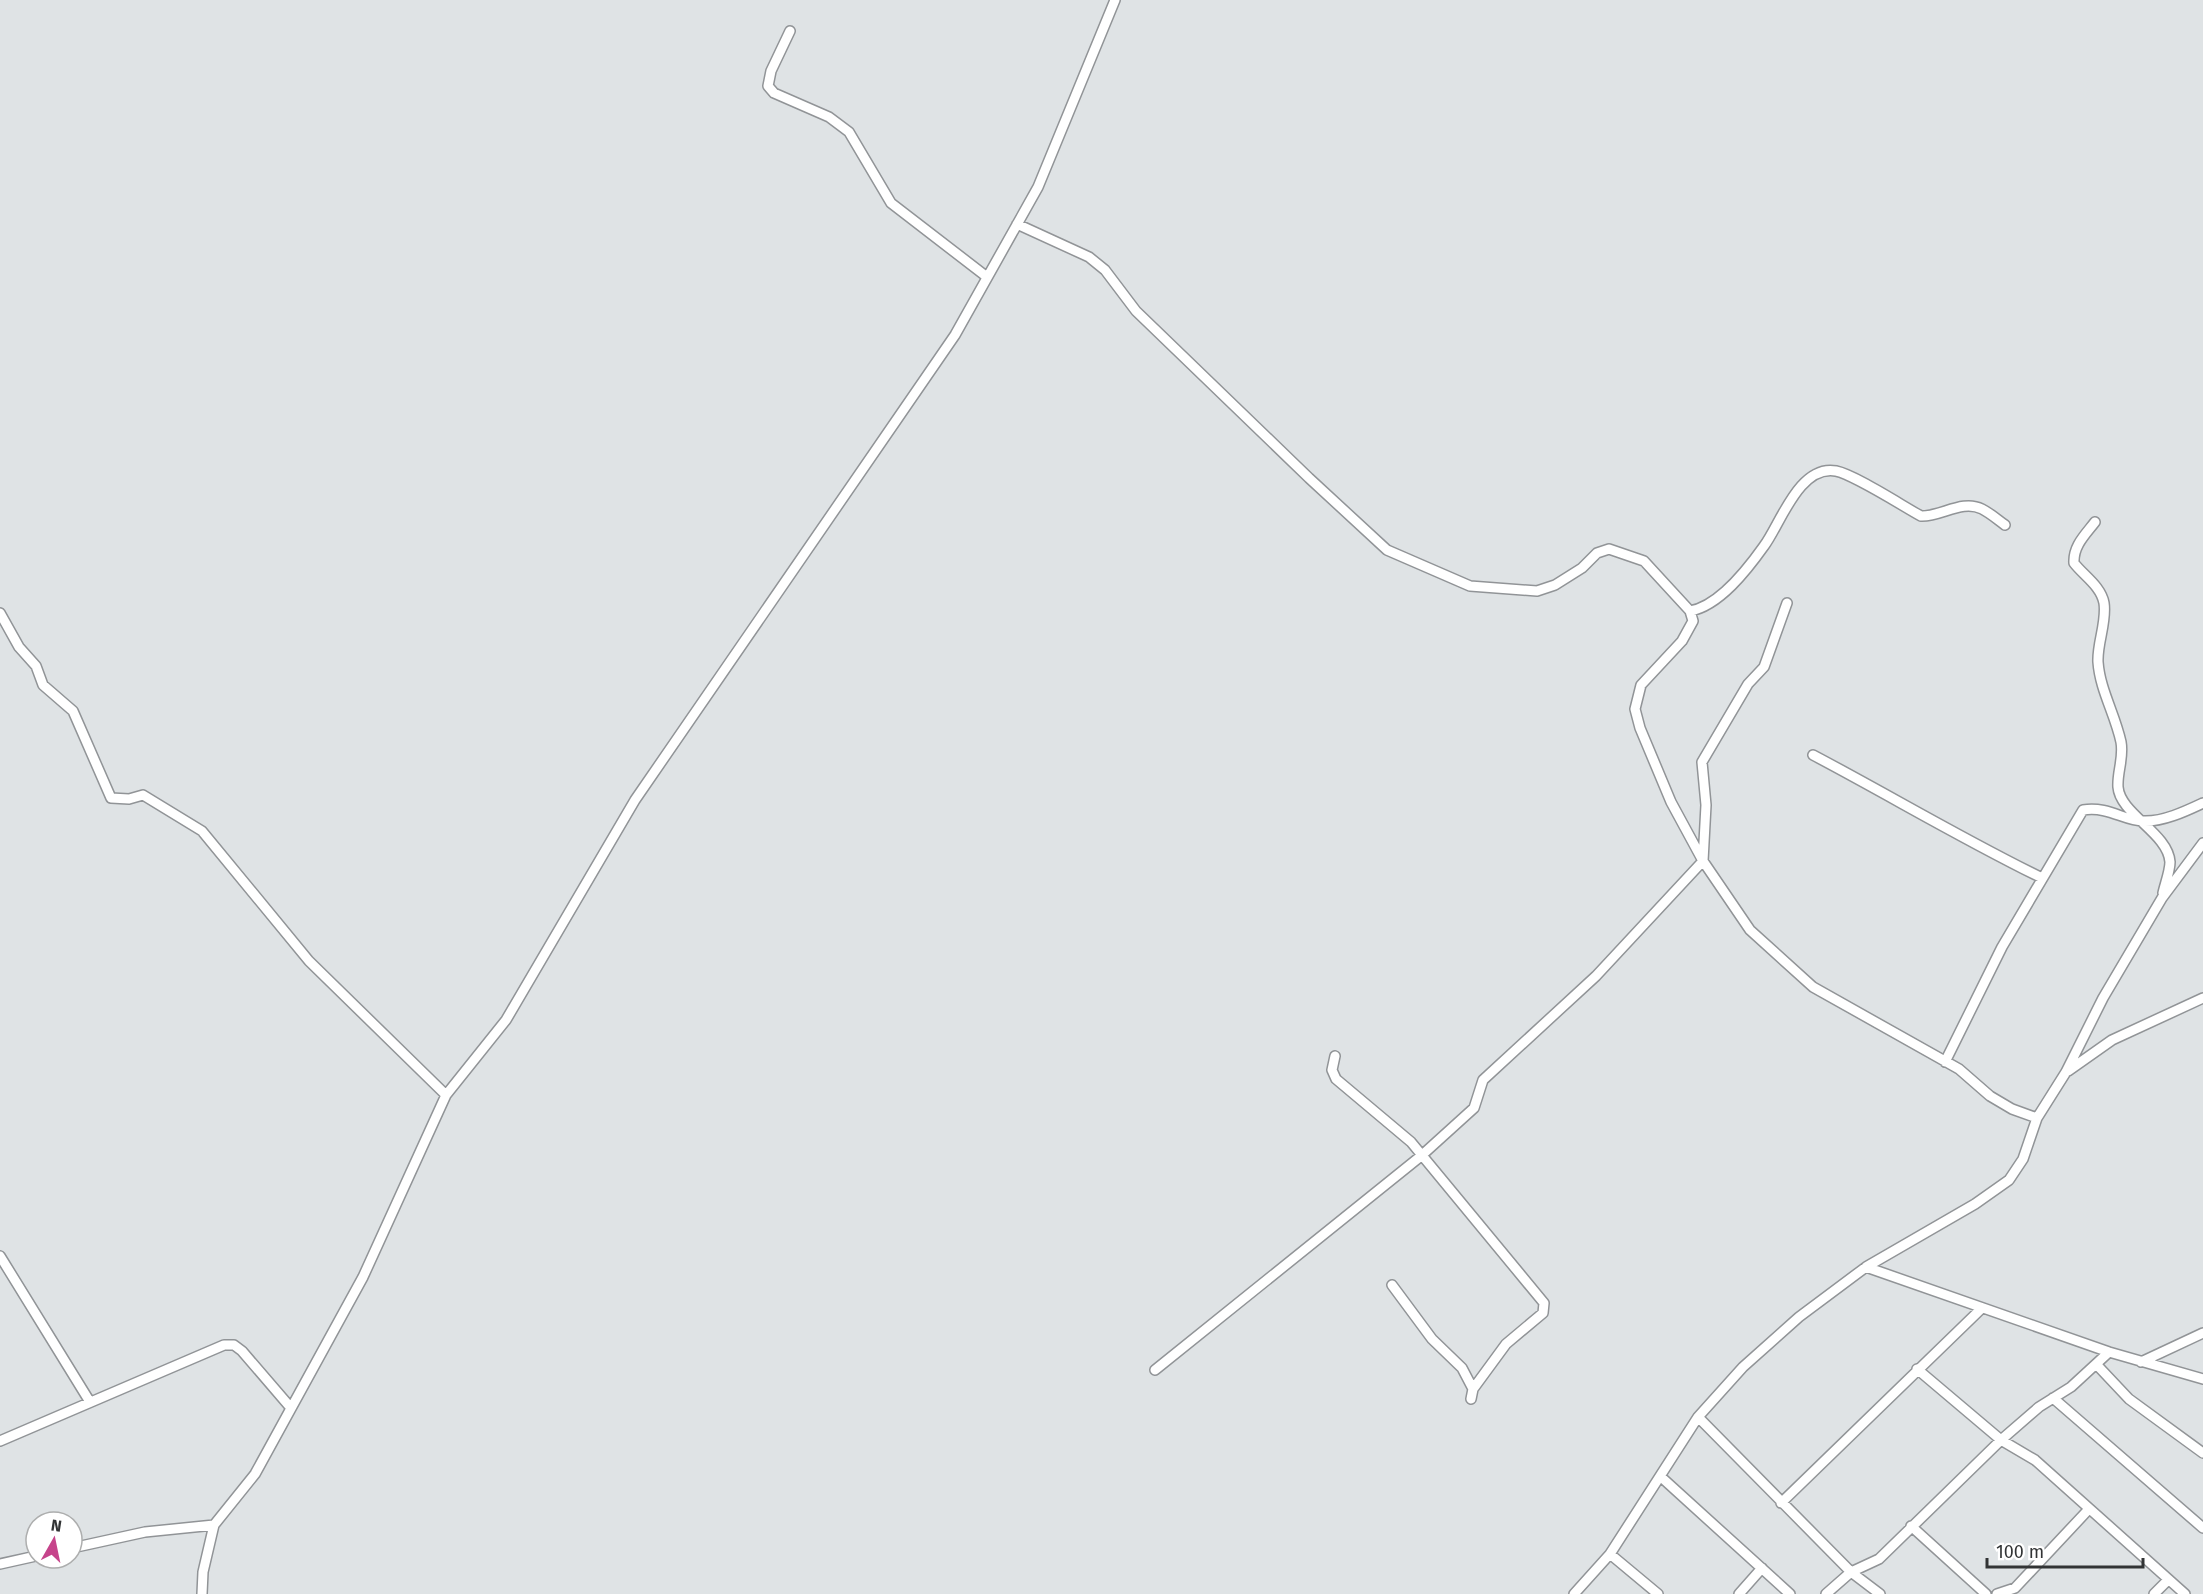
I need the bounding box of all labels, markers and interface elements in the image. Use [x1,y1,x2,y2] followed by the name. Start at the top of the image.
[24,1510,84,1570] north arrow
[50,1515,63,1536] text: N
[1987,1531,2143,1569] scale bar
[1996,1541,2044,1563] text: 100 m

